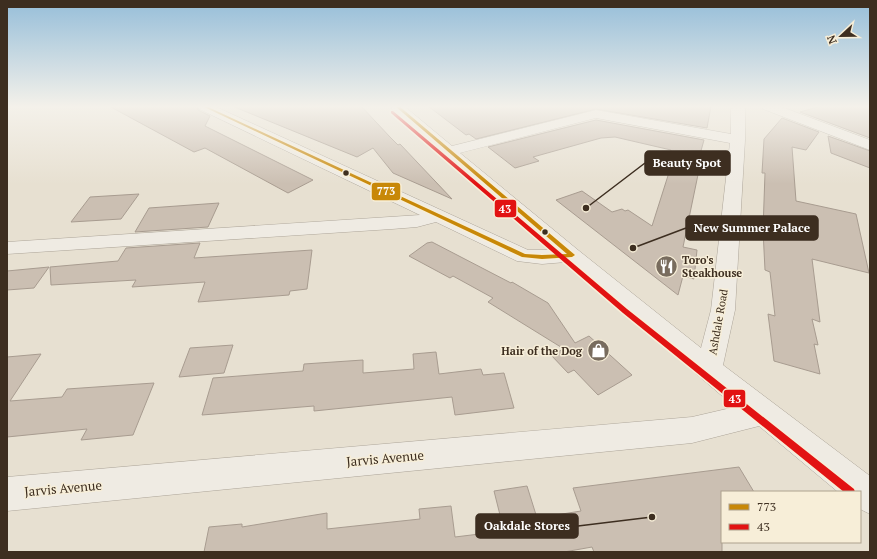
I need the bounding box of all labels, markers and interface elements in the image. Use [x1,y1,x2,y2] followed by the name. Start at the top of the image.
[821,16,861,56] north arrow
[823,33,840,46] text: N
[645,151,730,175] callout: Beauty Spot
[653,155,721,170] text: Beauty Spot
[341,168,351,178] unlabelled marker
[371,182,401,201] line badge: 773
[377,184,395,198] text: 773
[494,199,517,218] line badge: 43
[499,202,511,216] text: 43
[686,216,818,240] callout: New Summer Palace
[694,220,811,235] text: New Summer Palace
[540,227,550,237] unlabelled marker
[654,253,680,279] restaurant icon: Toro's Steakhouse
[682,253,742,280] place label: Toro's Steakhouse
[705,288,731,356] street label: Ashdale Road
[585,338,611,364] shop icon: Hair of the Dog
[501,344,583,358] place label: Hair of the Dog
[723,389,746,408] line badge: 43
[729,392,741,406] text: 43
[345,446,425,470] street label: Jarvis Avenue
[23,476,103,500] street label: Jarvis Avenue
[721,491,861,543] legend
[757,499,776,514] text: 773
[476,514,578,538] callout: Oakdale Stores
[484,518,571,533] text: Oakdale Stores
[757,519,770,534] text: 43

